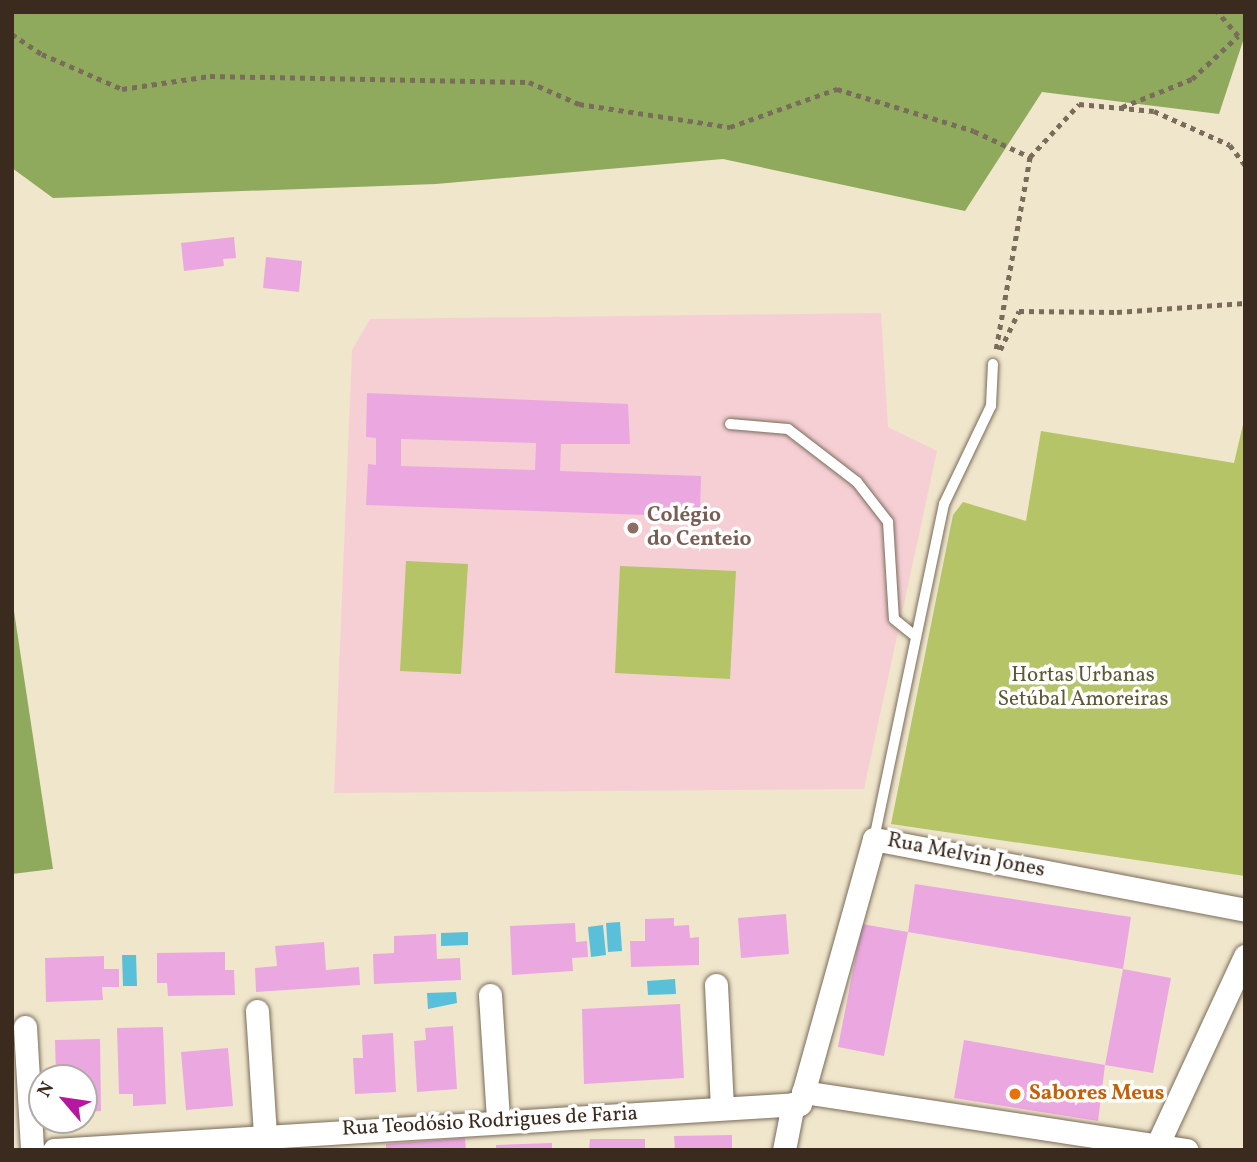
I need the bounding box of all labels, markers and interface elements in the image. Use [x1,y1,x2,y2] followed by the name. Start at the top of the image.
[647,503,752,553] place label: Colégio do Centeio
[625,520,641,536] marker: Colégio do Centeio
[997,663,1169,713] park label: Hortas Urbanas Setúbal Amoreiras
[885,828,1047,884] street label: Rua Melvin Jones
[28,1064,98,1134] north arrow
[32,1077,61,1102] text: N
[1029,1081,1164,1107] place label: Sabores Meus
[1007,1086,1023,1102] marker: Sabores Meus
[341,1102,639,1142] street label: Rua Teodósio Rodrigues de Faria

